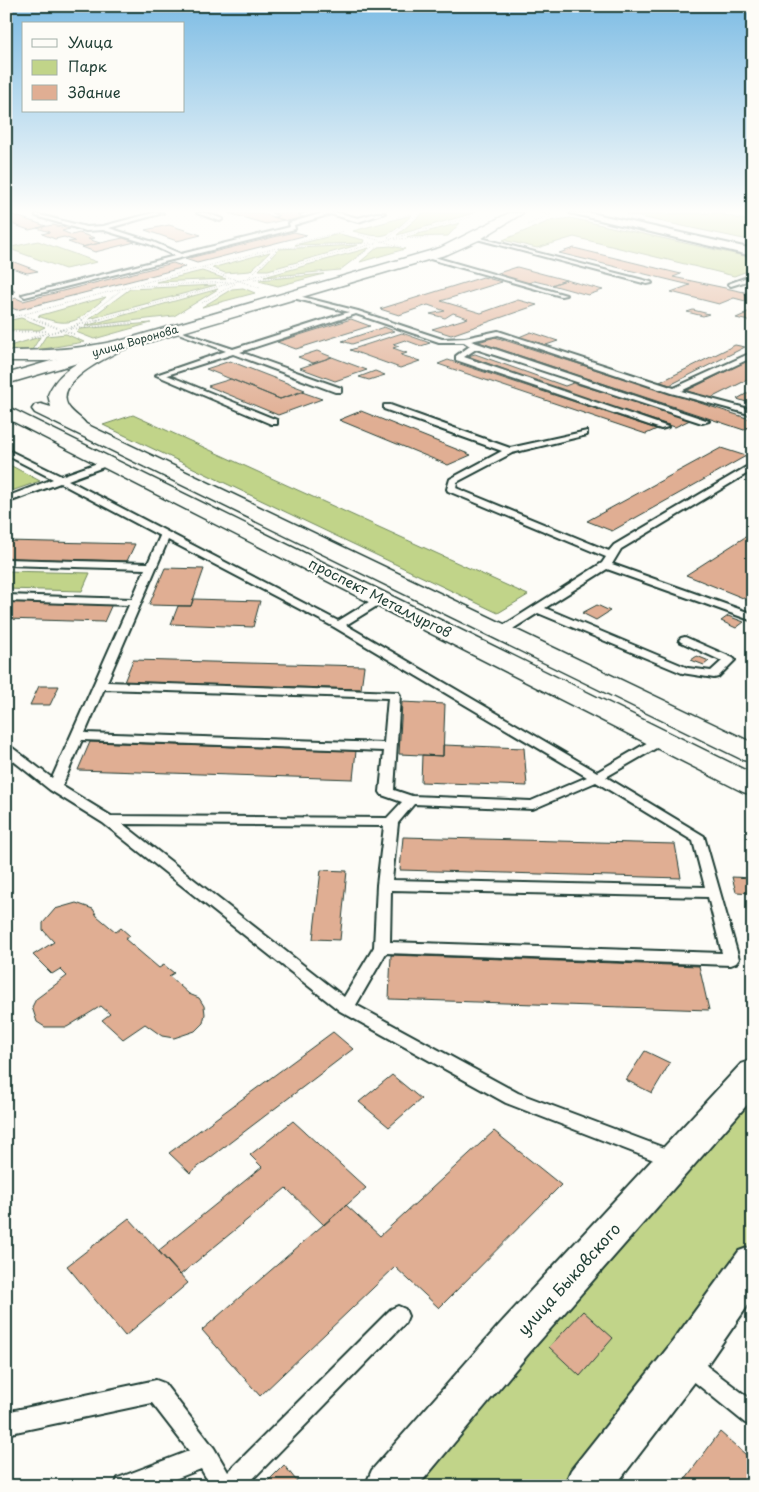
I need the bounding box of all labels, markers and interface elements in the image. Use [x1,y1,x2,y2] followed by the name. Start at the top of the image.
[22,22,185,112] legend
[68,30,113,53] text: Улица
[68,54,107,77] text: Парк
[68,80,121,103] text: Здание
[90,320,180,361] street label: улица Воронова
[305,552,455,643] street label: проспект Металлургов
[511,1217,625,1340] street label: улица Быковского

